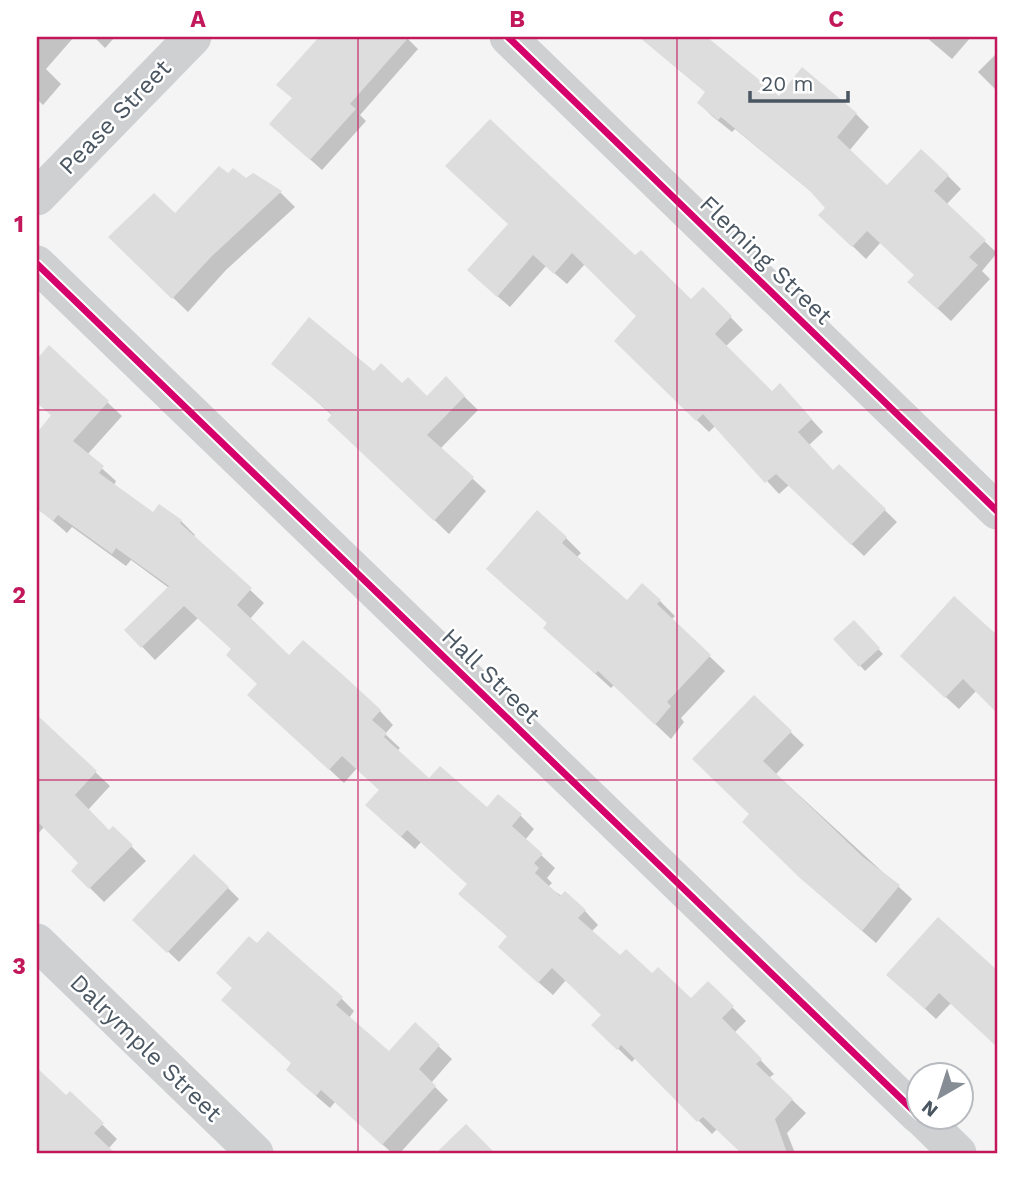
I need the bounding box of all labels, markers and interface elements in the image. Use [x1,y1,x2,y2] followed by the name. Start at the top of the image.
[190,6,206,33] text: A
[509,6,525,33] text: B
[828,6,844,33] text: C
[53,54,177,180] street label: Pease Street
[750,60,848,104] scale bar
[761,71,813,96] text: 20 m
[694,190,838,330] street label: Fleming Street
[14,211,24,238] text: 1
[12,582,26,609] text: 2
[436,622,546,730] street label: Hall Street
[12,953,26,980] text: 3
[64,968,228,1128] street label: Dalrymple Street
[904,1060,974,1130] north arrow
[917,1095,942,1122] text: N

